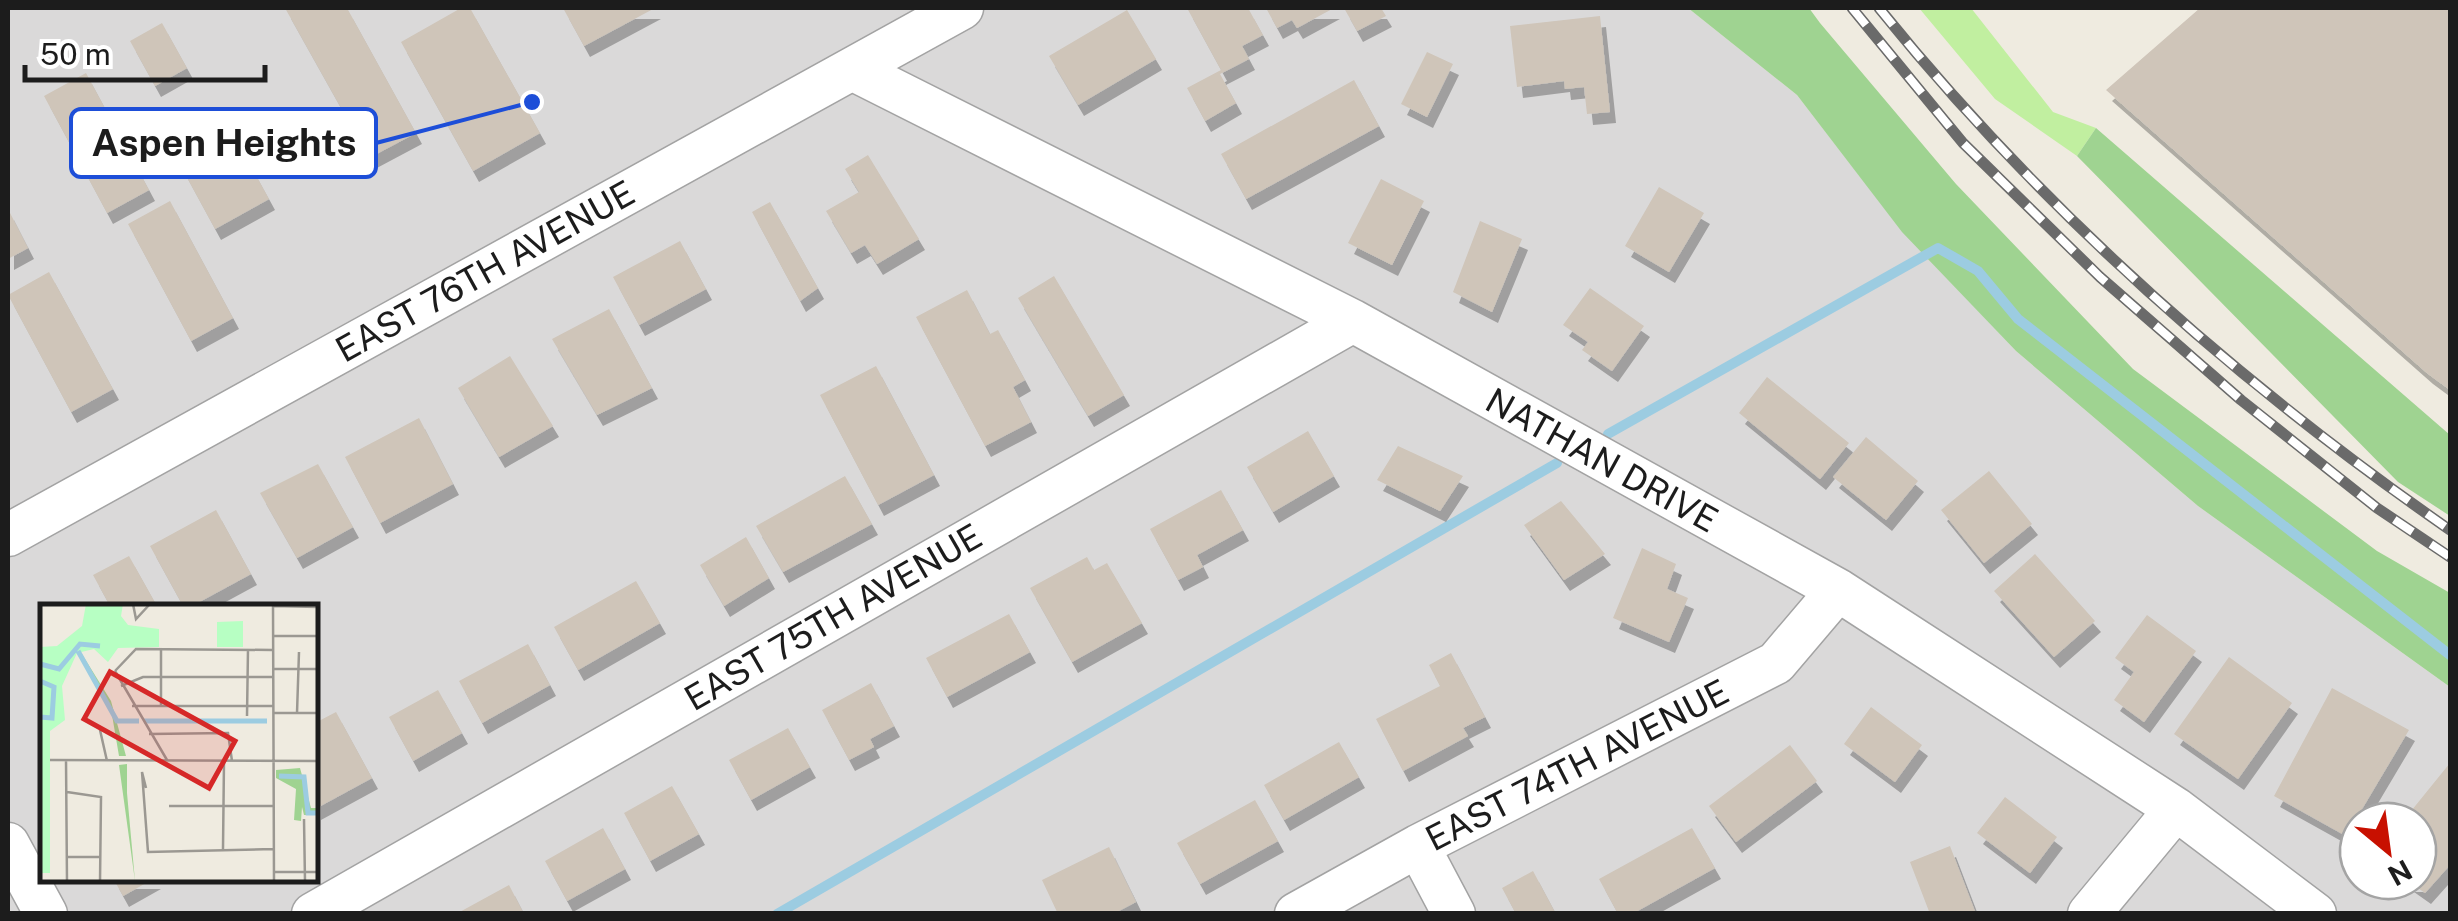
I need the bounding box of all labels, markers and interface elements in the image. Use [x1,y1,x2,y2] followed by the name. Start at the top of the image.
[25,20,265,82] scale bar
[40,36,111,72] text: 50 m
[71,109,376,177] callout: Aspen Heights
[91,120,357,165] text: Aspen Heights
[329,172,641,370] street label: EAST 76TH AVENUE
[1479,379,1725,541] street label: NATHAN DRIVE
[677,515,989,719] street label: EAST 75TH AVENUE
[40,604,318,881] inset map
[1419,671,1735,859] street label: EAST 74TH AVENUE
[2338,801,2438,901] north arrow
[2383,854,2418,893] text: N

